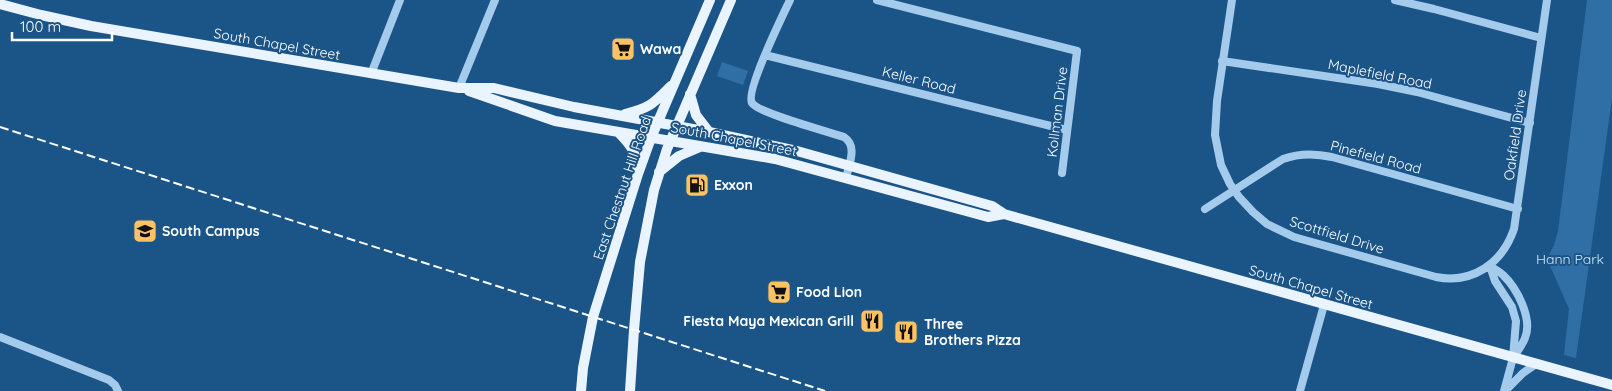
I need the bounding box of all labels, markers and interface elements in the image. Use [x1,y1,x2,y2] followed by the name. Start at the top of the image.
[12,10,112,42] scale bar
[20,17,61,36] text: 100 m
[212,24,342,64] street label: South Chapel Street
[610,36,636,62] supermarket icon: Wawa
[640,40,681,58] place label: Wawa
[1326,55,1434,93] street label: Maplefield Road
[880,62,958,98] street label: Keller Road
[1043,66,1071,158] street label: Kollman Drive
[1500,88,1530,182] street label: Oakfield Drive
[589,114,655,262] street label: East Chestnut Hill Road
[669,118,799,160] street label: South Chapel Street
[1329,136,1423,178] street label: Pinefield Road
[684,172,710,198] fuel station icon: Exxon
[714,176,753,194] place label: Exxon
[1287,212,1387,258] street label: Scottfield Drive
[132,218,158,244] school or university icon: South Campus
[162,222,260,240] place label: South Campus
[1536,250,1604,268] park label: Hann Park
[1247,261,1375,313] street label: South Chapel Street
[766,279,792,305] supermarket icon: Food Lion
[796,283,862,301] place label: Food Lion
[859,308,885,334] restaurant icon: Fiesta Maya Mexican Grill
[683,312,854,330] place label: Fiesta Maya Mexican Grill
[924,315,1021,349] place label: Three Brothers Pizza
[893,319,919,345] restaurant icon: Three Brothers Pizza

